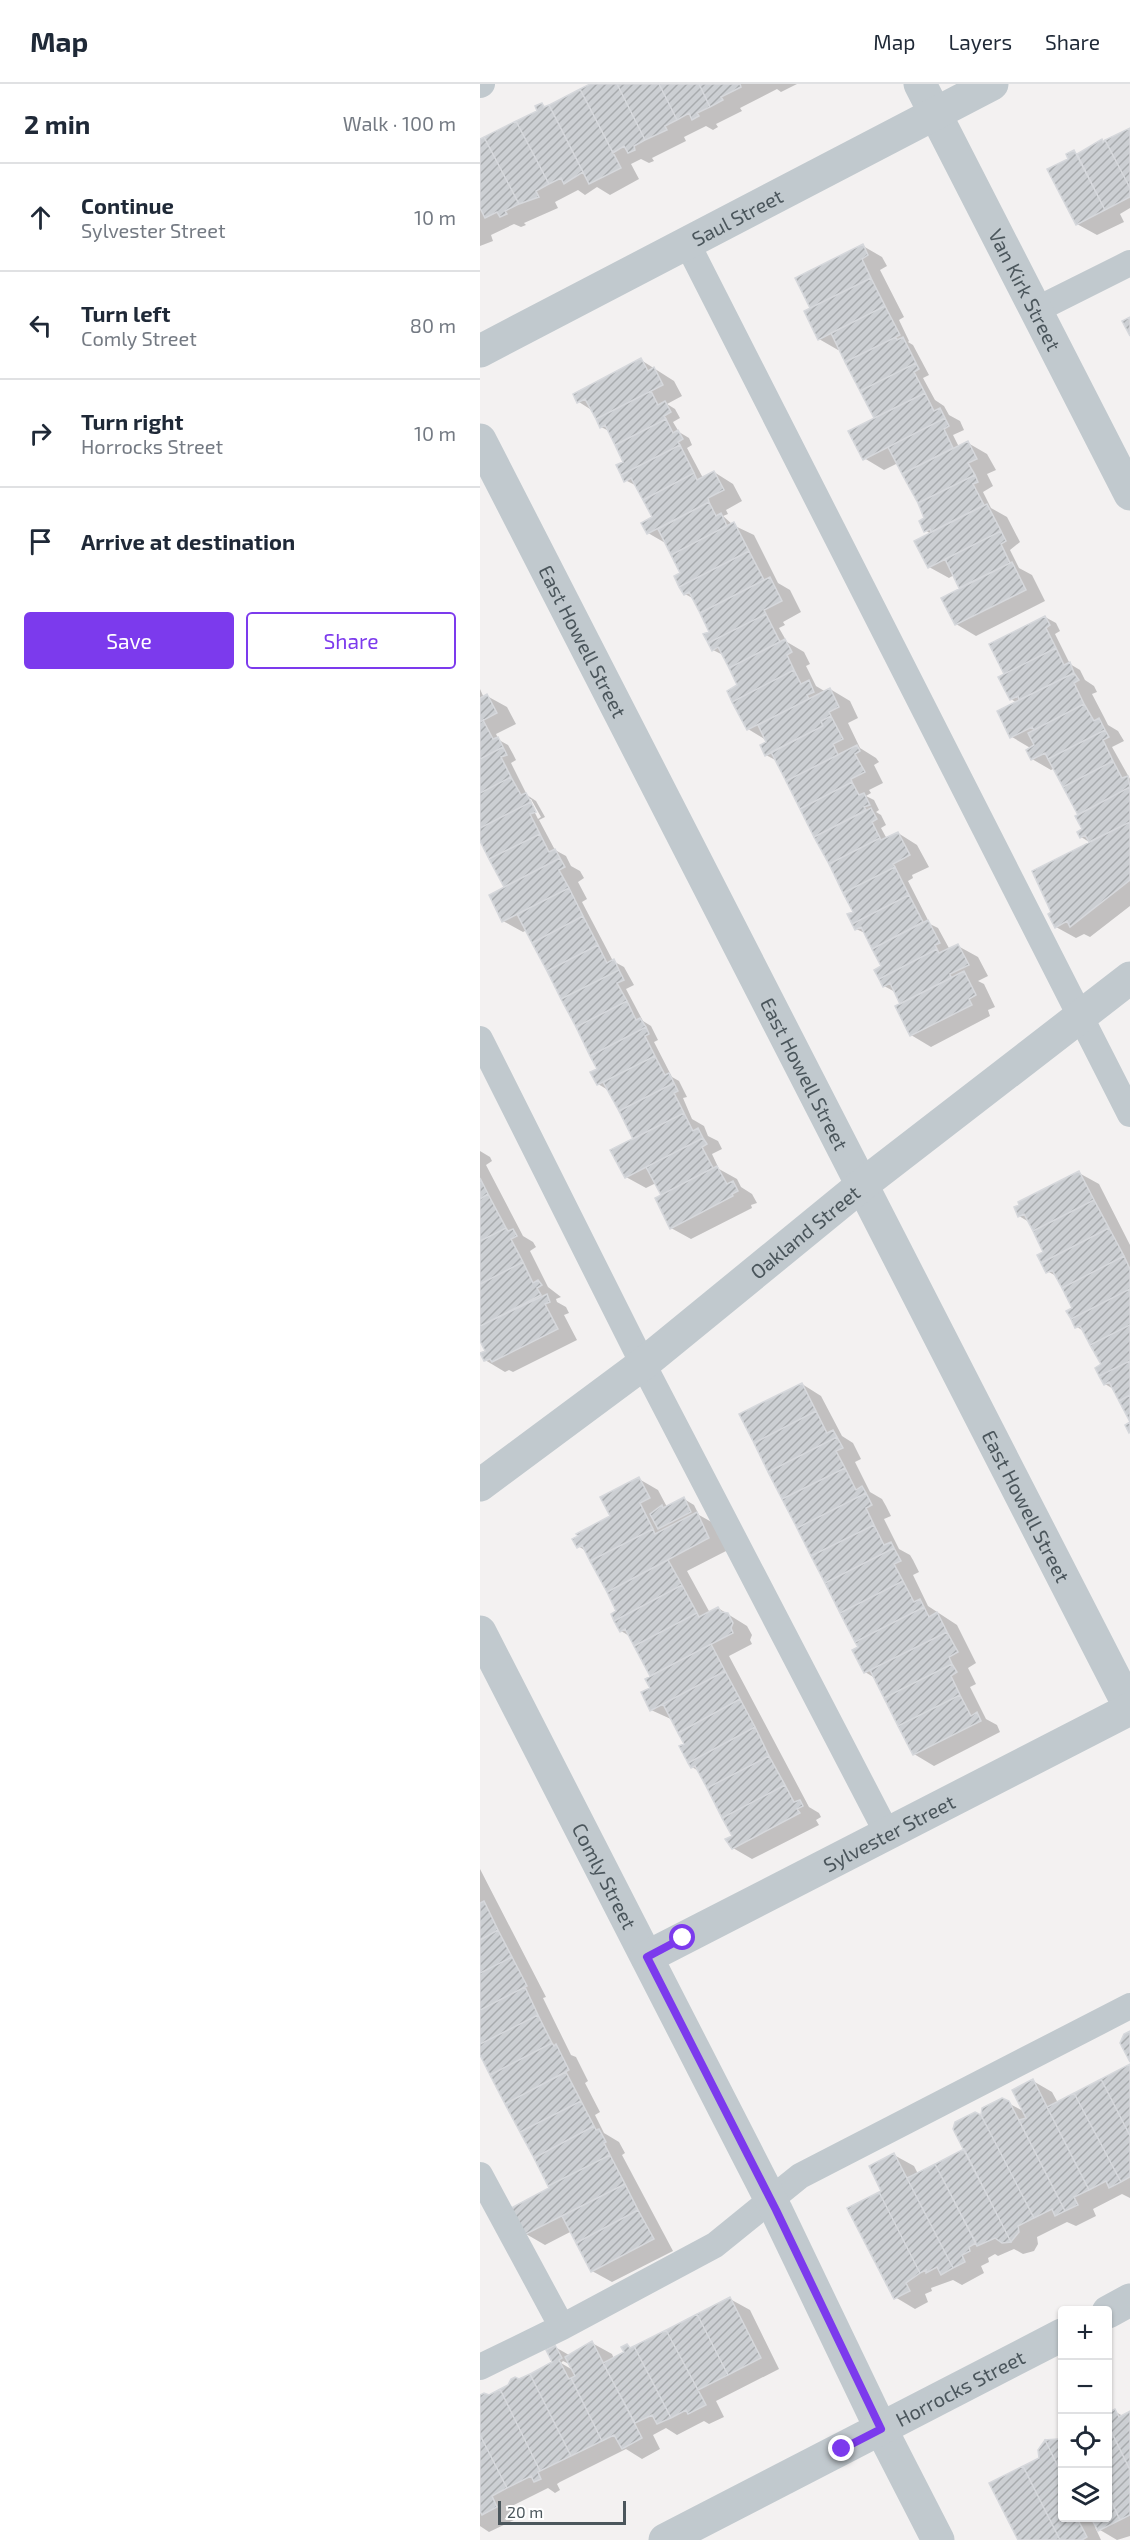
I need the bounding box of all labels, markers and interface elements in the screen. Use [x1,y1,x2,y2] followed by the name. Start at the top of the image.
[30,24,88,58] text: Map
[873,29,915,54] text: Map
[948,29,1012,54] text: Layers
[1045,29,1100,54] text: Share
[24,108,90,139] text: 2 min
[343,111,456,135] text: Walk · 100 m
[688,183,787,250] street label: Saul Street
[81,192,174,218] text: Continue
[24,201,57,234] icon: ahead
[414,205,456,229] text: 10 m
[81,218,226,242] text: Sylvester Street
[984,225,1067,355] street label: Van Kirk Street
[81,300,170,326] text: Turn left
[24,309,57,342] icon: left
[410,313,456,337] text: 80 m
[81,326,197,350] text: Comly Street
[81,408,183,434] text: Turn right
[24,417,57,450] icon: right
[414,421,456,445] text: 10 m
[81,434,223,458] text: Horrocks Street
[24,525,57,558] icon: arrive
[81,528,295,554] text: Arrive at destination
[534,561,632,722] street label: East Howell Street
[24,612,234,669] button: Save
[246,612,456,669] button: Share
[756,993,854,1154] street label: East Howell Street
[745,1180,865,1284] street label: Oakland Street
[978,1426,1076,1587] street label: East Howell Street
[819,1789,959,1876] street label: Sylvester Street
[568,1819,642,1933] street label: Comly Street
[669,1924,695,1950] route start
[1058,2306,1112,2522] map controls
[1058,2306,1112,2360] button: +
[891,2344,1029,2431] street label: Horrocks Street
[1058,2360,1112,2414] button: −
[1058,2414,1112,2468] button: locate
[828,2435,854,2461] route end
[1058,2468,1112,2522] button: layers
[498,2498,626,2526] scale bar
[507,2502,543,2521] text: 20 m

